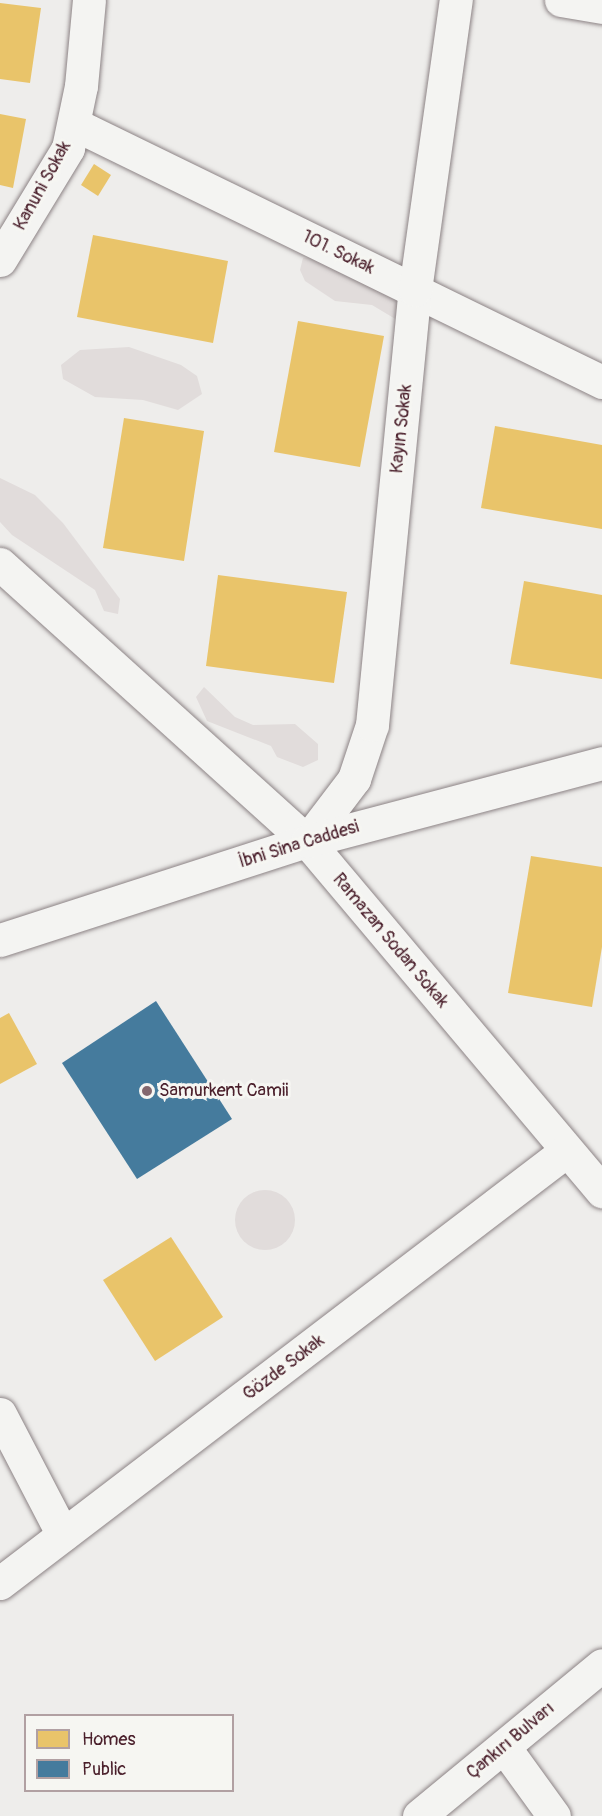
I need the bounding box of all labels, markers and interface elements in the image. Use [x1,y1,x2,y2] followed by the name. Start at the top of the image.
[10,138,76,234] street label: Kanuni Sokak
[298,226,378,280] street label: 101. Sokak
[387,383,417,475] street label: Kayın Sokak
[236,816,362,874] street label: İbni Sina Caddesi
[327,869,453,1013] street label: Ramazan Sodan Sokak
[159,1080,288,1102] place label: Samurkent Camii
[140,1084,154,1098] marker: Samurkent Camii
[239,1330,329,1406] street label: Gözde Sokak
[463,1698,559,1784] street label: Çankırı Bulvarı
[24,1714,234,1792] legend
[82,1728,135,1751] text: Homes
[82,1758,126,1781] text: Public

